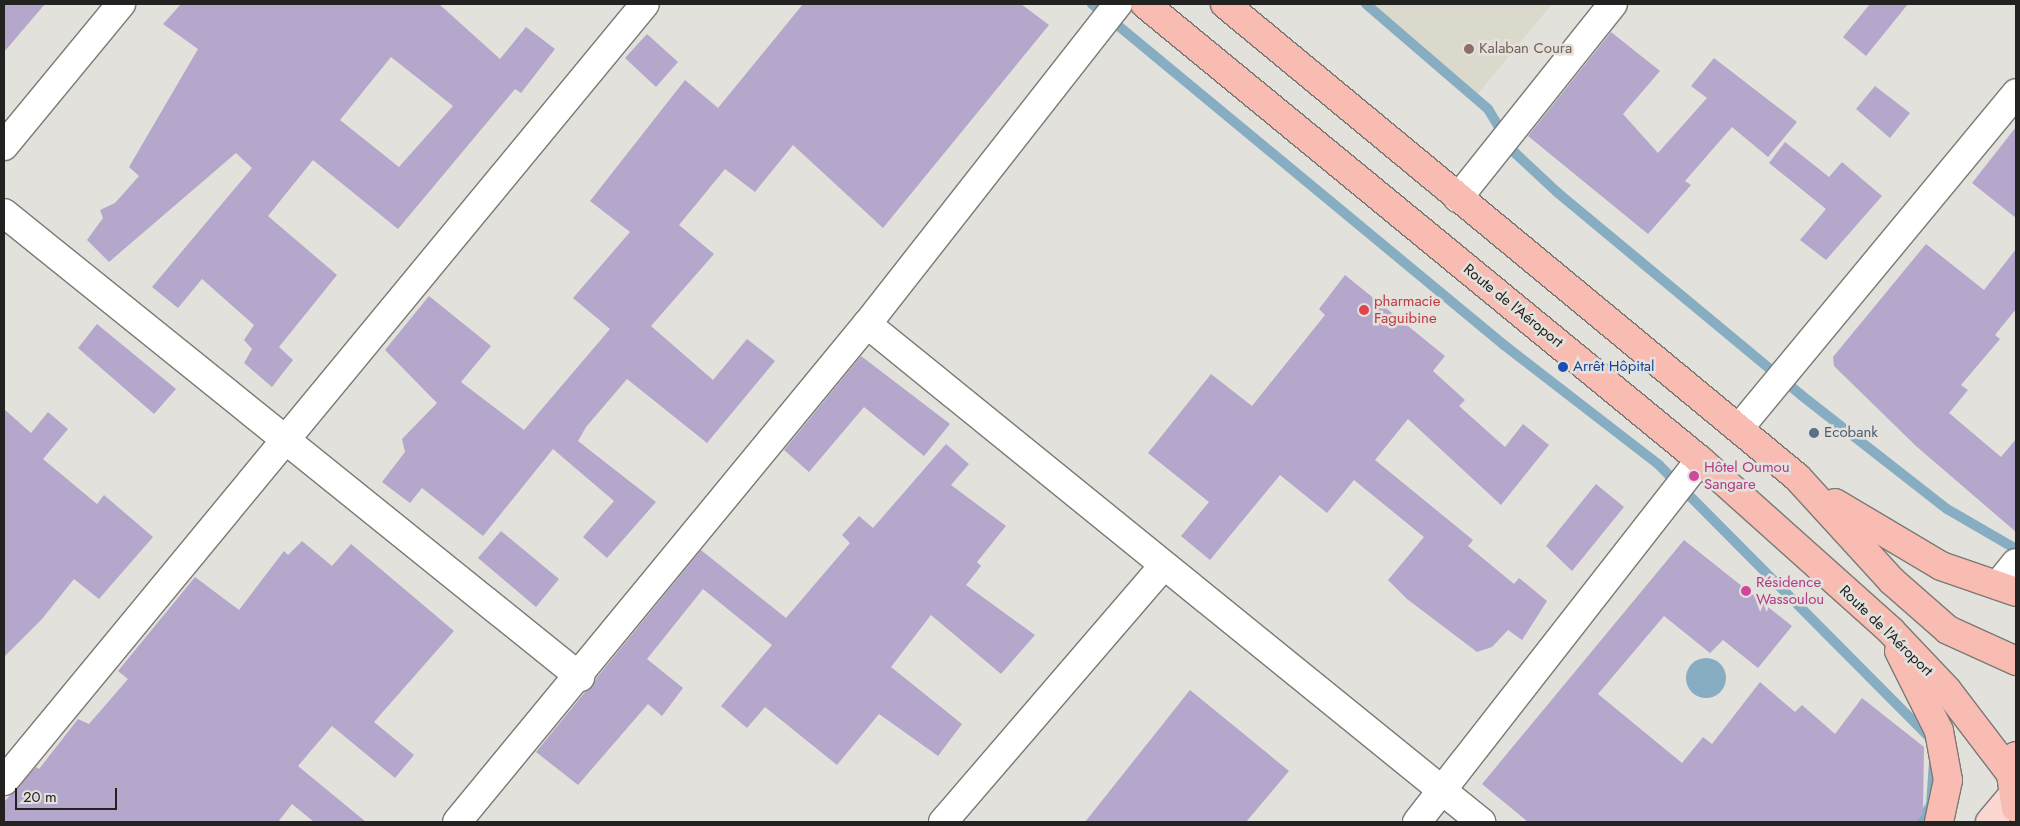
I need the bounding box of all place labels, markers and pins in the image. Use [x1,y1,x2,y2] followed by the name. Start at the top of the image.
[1479,40,1572,58] place label: Kalaban Coura
[1463,43,1475,55] marker: Kalaban Coura
[1374,292,1440,327] place label: pharmacie Faguibine
[1358,304,1370,316] marker: pharmacie Faguibine
[1573,358,1654,376] place label: Arrêt Hôpital
[1557,361,1569,373] marker: Arrêt Hôpital
[1824,424,1878,442] place label: Ecobank
[1808,427,1820,439] marker: Ecobank
[1704,458,1790,493] place label: Hôtel Oumou Sangare
[1688,470,1700,482] marker: Hôtel Oumou Sangare
[1756,573,1824,608] place label: Résidence Wassoulou
[1740,585,1752,597] marker: Résidence Wassoulou

